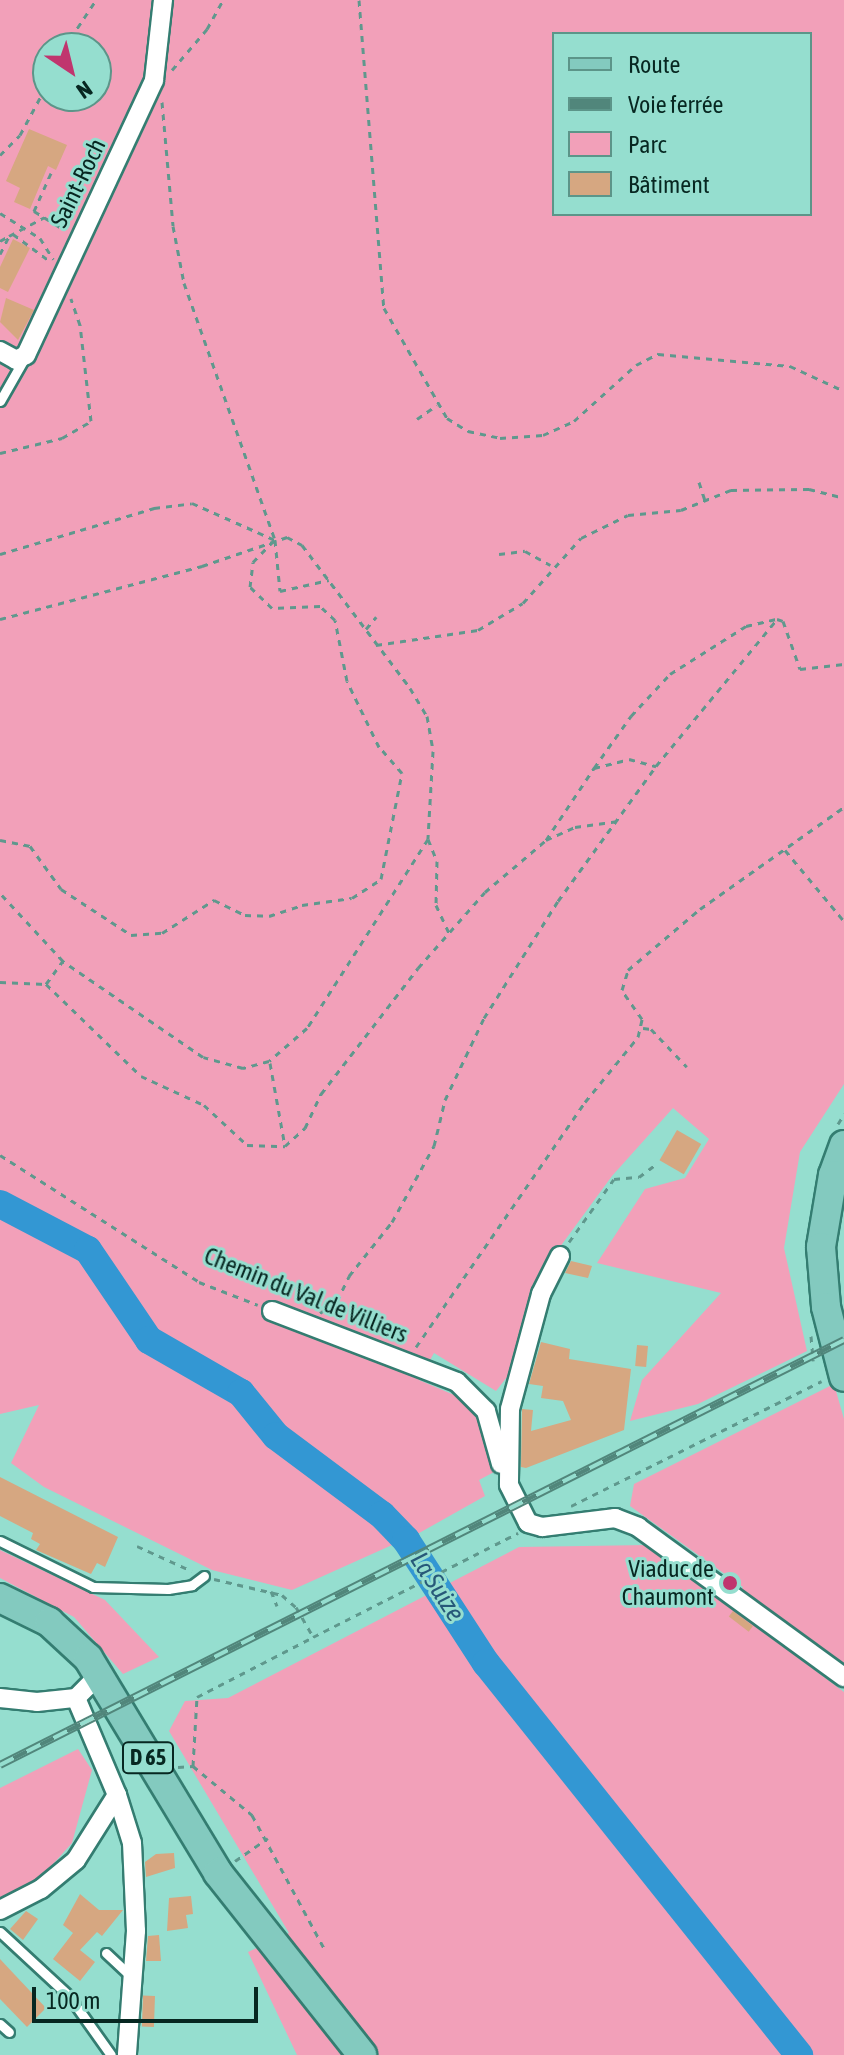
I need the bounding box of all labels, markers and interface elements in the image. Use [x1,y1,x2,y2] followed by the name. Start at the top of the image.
[32,32,112,112] north arrow
[552,32,812,216] legend
[628,51,680,78] text: Route
[72,76,97,104] text: N
[628,91,723,118] text: Voie ferrée
[628,131,666,158] text: Parc
[44,134,112,232] street label: Saint-Roch
[628,171,710,198] text: Bâtiment
[200,1241,412,1349] street label: Chemin du Val de Villiers
[403,1547,471,1627] water label: La Suize
[622,1555,714,1611] place label: Viaduc de Chaumont
[721,1574,739,1592] marker: Viaduc de Chaumont
[120,1740,176,1776] road number: D 65
[36,1971,262,2021] scale bar
[46,1987,100,2014] text: 100 m

